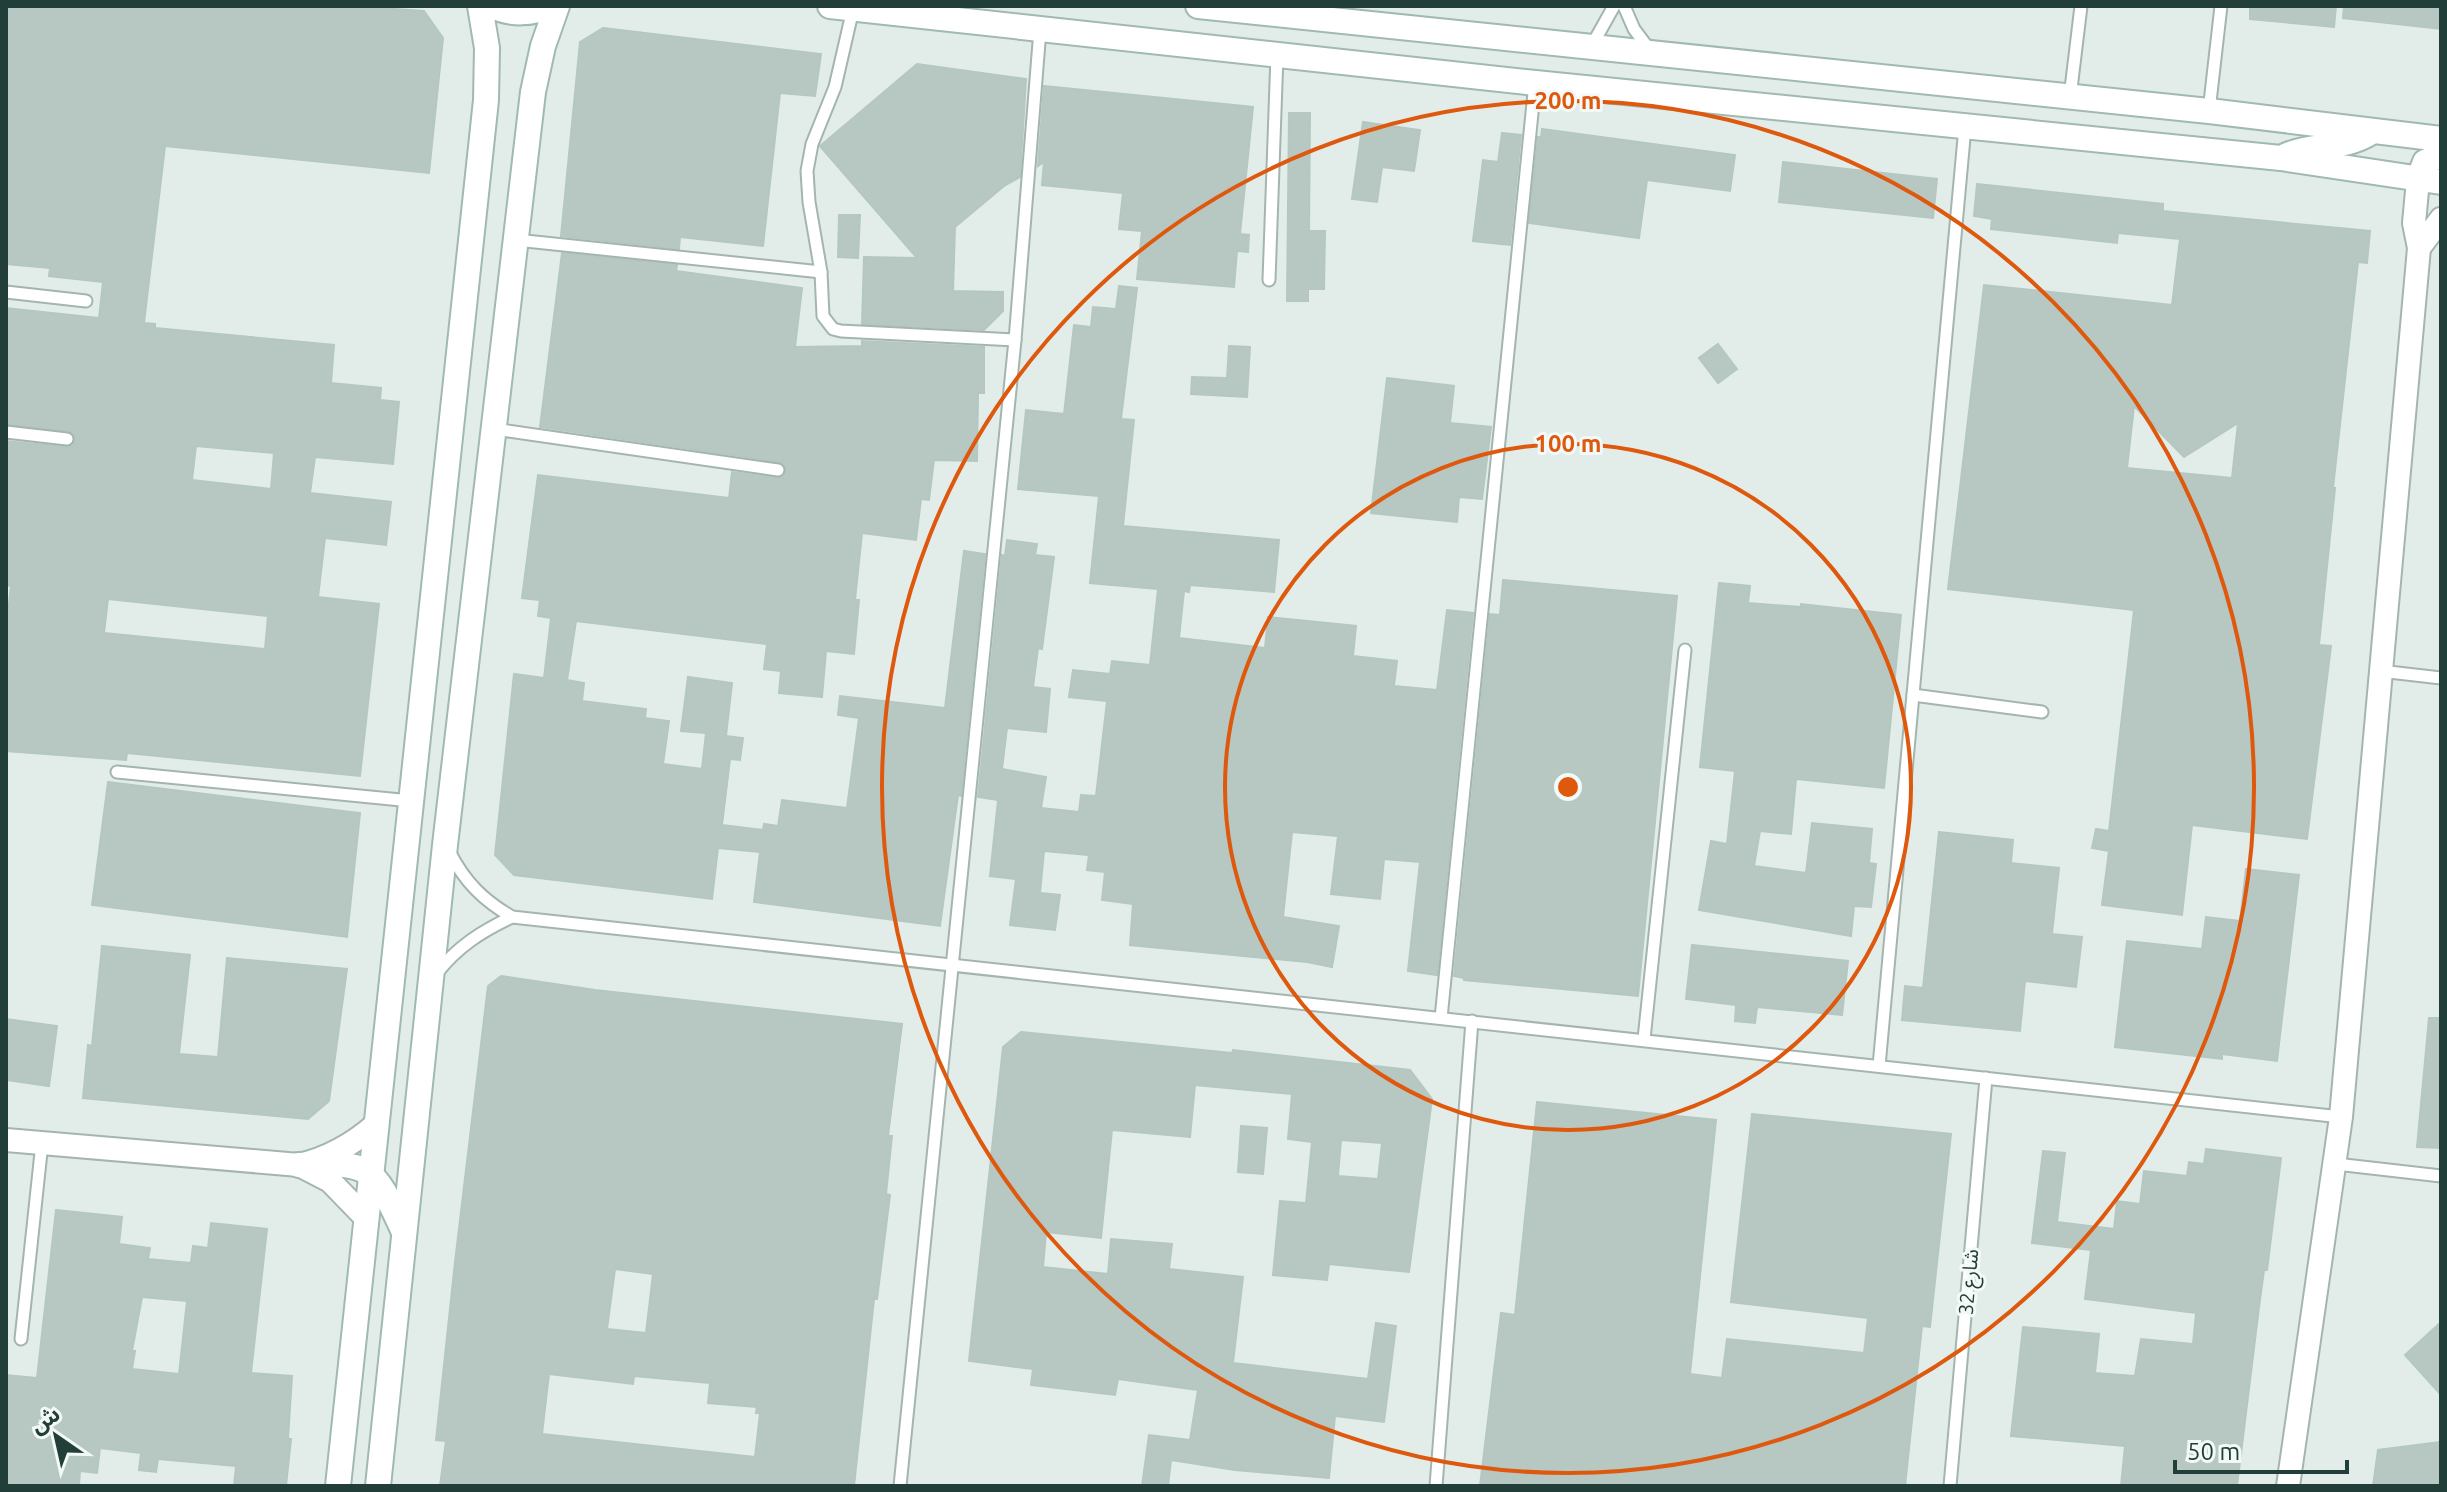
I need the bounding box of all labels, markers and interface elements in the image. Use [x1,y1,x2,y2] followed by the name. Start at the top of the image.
[1535,87,1601,114] text: 200 m
[1535,430,1601,457] text: 100 m
[1554,773,1582,801] centre of rings
[1954,1248,1986,1316] street label: شارع 32
[16,1396,96,1476] north arrow
[25,1400,65,1439] text: ش
[2175,1424,2347,1474] scale bar
[2187,1438,2240,1465] text: 50 m

